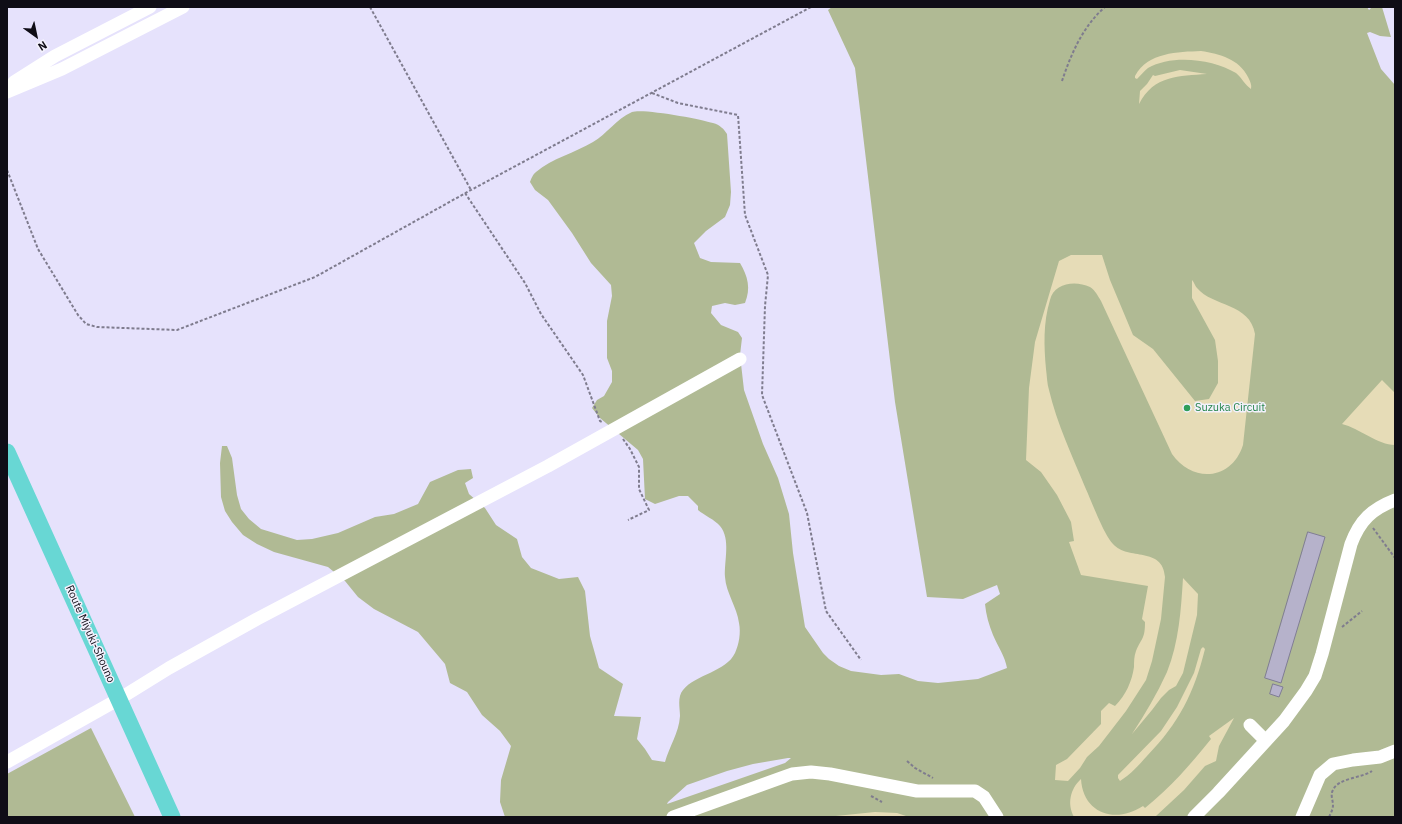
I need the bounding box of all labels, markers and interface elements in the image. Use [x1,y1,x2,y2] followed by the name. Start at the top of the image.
[16,16,56,56] north arrow
[35,38,50,54] text: N
[1195,401,1265,415] place label: Suzuka Circuit
[1182,403,1192,413] marker: Suzuka Circuit
[63,583,117,685] street label: Route Miyuki-Shouno

